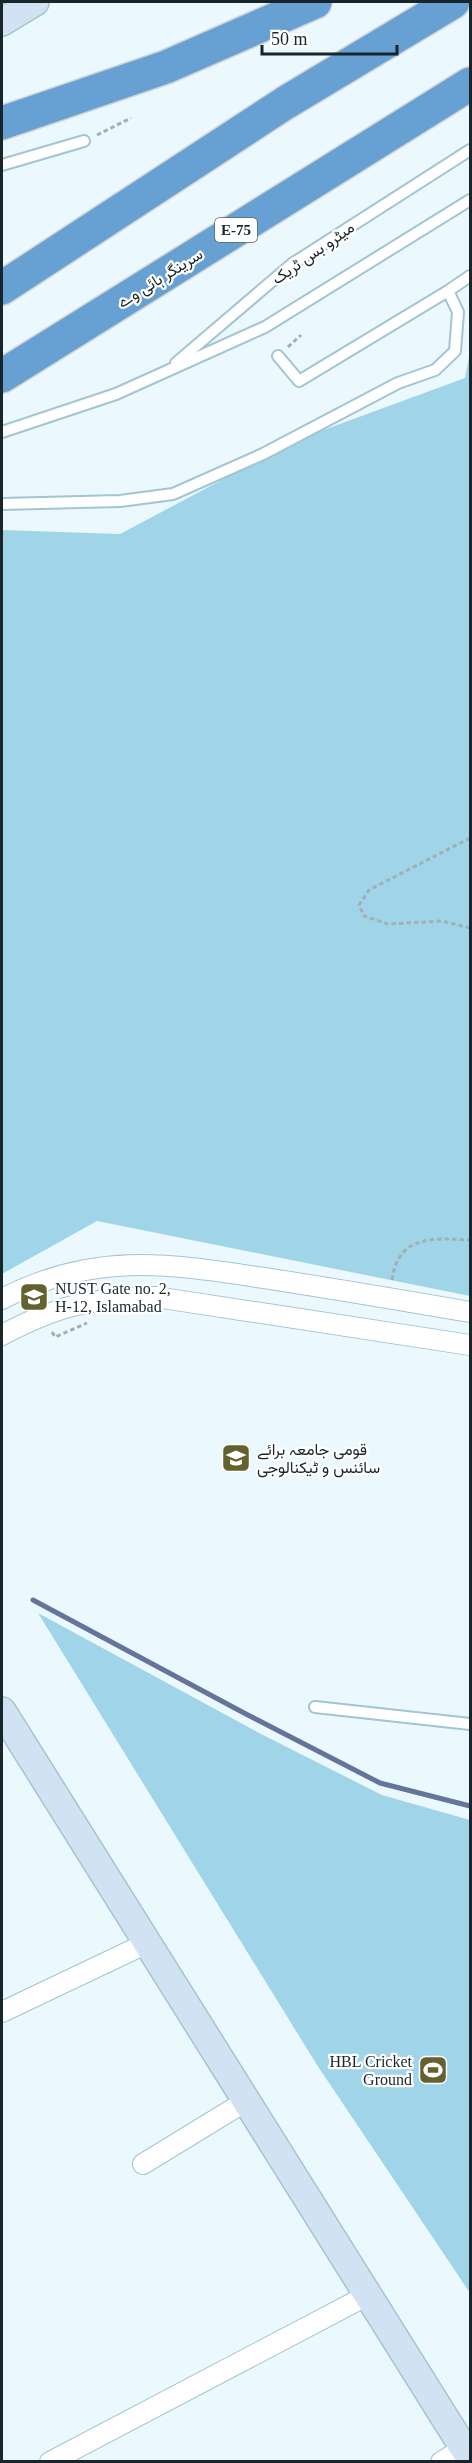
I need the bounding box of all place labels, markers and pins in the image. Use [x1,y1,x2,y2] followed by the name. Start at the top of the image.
[55,1280,171,1315] place label: NUST Gate no. 2, H-12, Islamabad
[18,1281,50,1313] school or university icon: NUST Gate no. 2, H-12, Islamabad
[257,1441,380,1478] place label: قومی جامعہ برائے سائنس و ٹیکنالوجی
[220,1442,252,1474] school or university icon: قومی جامعہ برائے سائنس و ٹیکنالوجی
[330,2053,413,2088] place label: HBL Cricket Ground
[417,2054,449,2086] sports icon: HBL Cricket Ground

